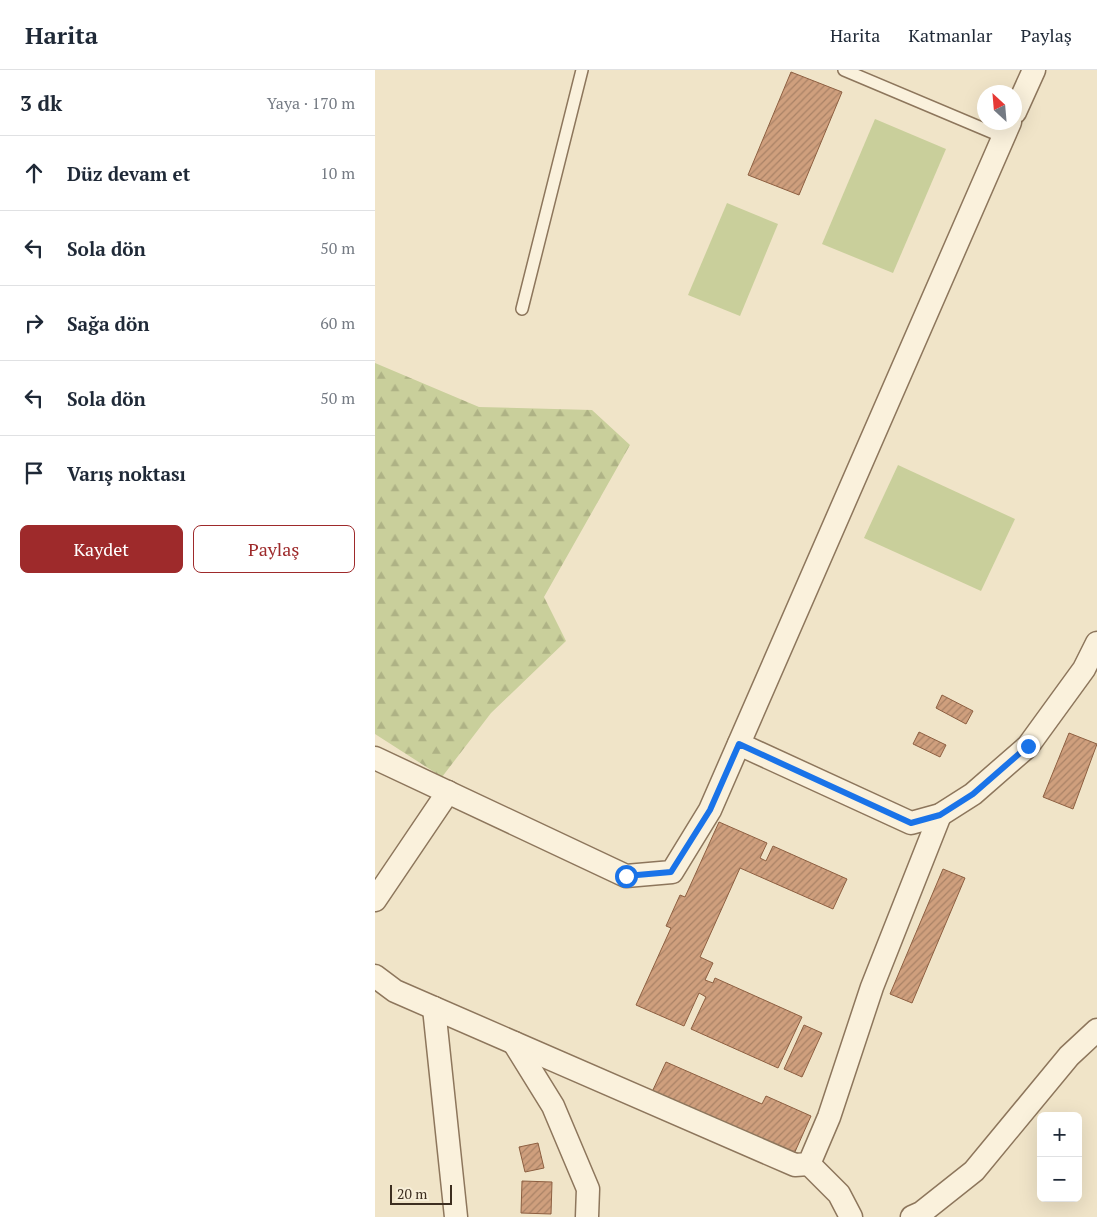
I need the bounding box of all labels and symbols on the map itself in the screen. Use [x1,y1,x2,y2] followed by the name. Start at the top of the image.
[977,85,1022,130] north arrow
[1017,735,1040,758] route end
[615,865,638,888] route start
[390,1182,453,1205] scale bar

